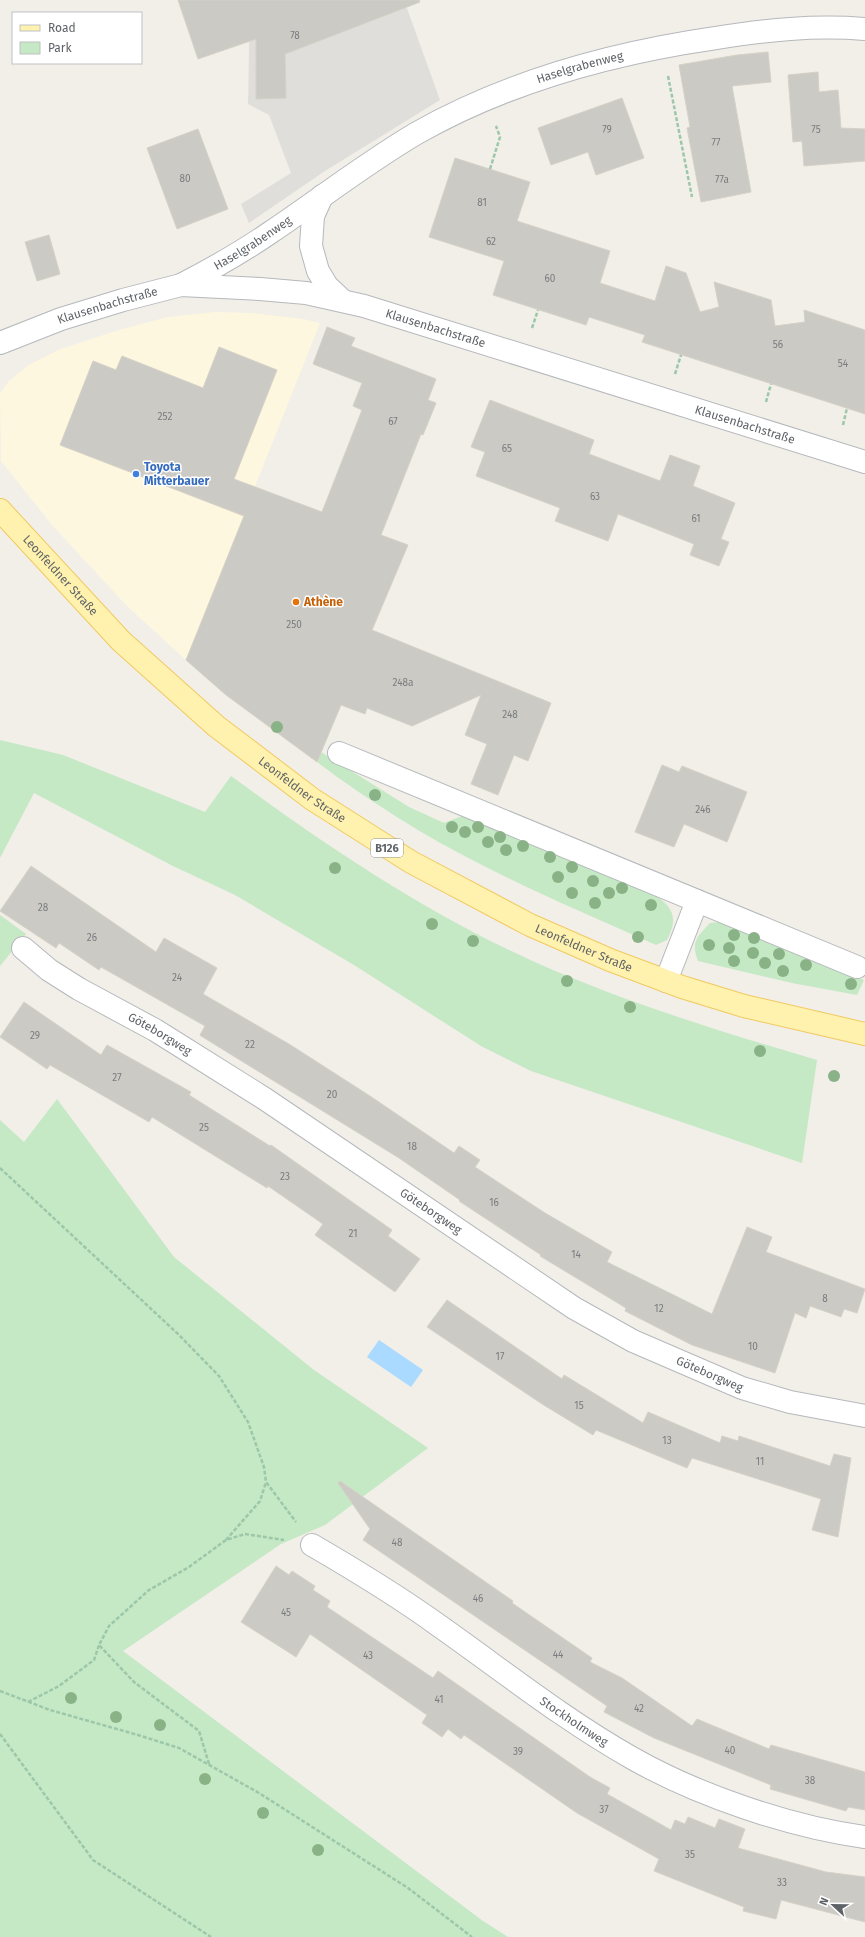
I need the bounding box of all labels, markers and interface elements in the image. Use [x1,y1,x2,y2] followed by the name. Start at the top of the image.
[12,12,142,64] legend
[48,21,76,35] text: Road
[290,30,300,42] house number: 78
[48,41,72,55] text: Park
[535,48,625,86] street label: Haselgrabenweg
[602,124,612,136] house number: 79
[811,124,821,136] house number: 75
[712,137,721,149] house number: 77
[179,173,191,185] house number: 80
[715,174,729,186] house number: 77a
[477,197,487,209] house number: 81
[211,213,295,273] street label: Haselgrabenweg
[486,236,496,248] house number: 62
[545,273,556,285] house number: 60
[55,284,159,327] street label: Klausenbachstraße
[384,306,487,350] street label: Klausenbachstraße
[773,339,783,351] house number: 56
[838,358,849,370] house number: 54
[693,402,797,447] street label: Klausenbachstraße
[158,411,172,423] house number: 252
[388,416,398,428] house number: 67
[502,443,512,455] house number: 65
[144,460,209,488] place label: Toyota Mitterbauer
[131,469,141,479] marker: Toyota Mitterbauer
[590,491,600,503] house number: 63
[691,513,701,525] house number: 61
[20,532,101,618] street label: Leonfeldner Straße
[303,595,343,609] place label: Athène
[291,597,301,607] marker: Athène
[286,619,302,631] house number: 250
[393,677,413,689] house number: 248a
[502,709,518,721] house number: 248
[256,754,348,826] street label: Leonfeldner Straße
[695,804,711,816] house number: 246
[371,839,403,857] road number: B126
[38,902,49,914] house number: 28
[533,921,634,975] street label: Leonfeldner Straße
[87,932,97,944] house number: 26
[172,972,183,984] house number: 24
[126,1010,195,1059] street label: Göteborgweg
[30,1030,40,1042] house number: 29
[245,1039,255,1051] house number: 22
[112,1072,122,1084] house number: 27
[327,1089,338,1101] house number: 20
[199,1122,209,1134] house number: 25
[407,1141,417,1153] house number: 18
[280,1171,290,1183] house number: 23
[397,1185,465,1237] street label: Göteborgweg
[489,1197,499,1209] house number: 16
[348,1228,358,1240] house number: 21
[571,1249,582,1261] house number: 14
[822,1293,828,1305] house number: 8
[654,1303,664,1315] house number: 12
[748,1341,758,1353] house number: 10
[496,1351,505,1363] house number: 17
[674,1353,746,1395] street label: Göteborgweg
[574,1400,584,1412] house number: 15
[662,1435,672,1447] house number: 13
[756,1456,764,1468] house number: 11
[392,1537,403,1549] house number: 48
[473,1593,483,1605] house number: 46
[281,1607,291,1619] house number: 45
[553,1649,564,1661] house number: 44
[363,1650,373,1662] house number: 43
[434,1694,444,1706] house number: 41
[537,1694,611,1750] street label: Stockholmweg
[634,1703,644,1715] house number: 42
[725,1745,736,1757] house number: 40
[513,1746,523,1758] house number: 39
[805,1775,816,1787] house number: 38
[599,1804,609,1816] house number: 37
[685,1849,695,1861] house number: 35
[777,1877,787,1889] house number: 33
[813,1885,853,1925] north arrow
[817,1896,832,1907] text: N

